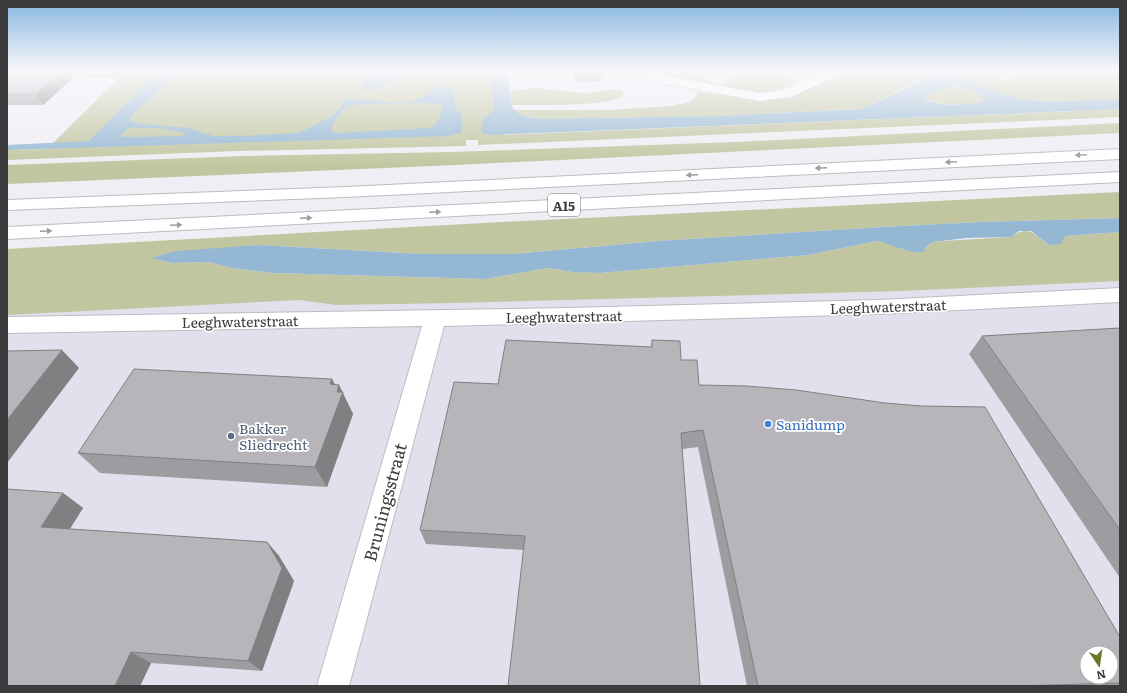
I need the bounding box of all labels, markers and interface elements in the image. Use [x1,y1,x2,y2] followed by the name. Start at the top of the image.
[1075,152,1087,159] one-way arrow
[945,158,957,165] one-way arrow
[815,165,827,172] one-way arrow
[686,171,698,178] one-way arrow
[548,194,580,216] road number: A15
[429,208,441,215] one-way arrow
[300,215,313,221] one-way arrow
[170,221,182,228] one-way arrow
[40,228,52,235] one-way arrow
[829,294,947,318] street label: Leeghwaterstraat
[505,305,623,327] street label: Leeghwaterstraat
[181,310,299,332] street label: Leeghwaterstraat
[776,414,845,434] place label: Sanidump
[239,418,308,454] place label: Bakker Sliedrecht
[763,419,773,429] marker: Sanidump
[226,431,236,441] marker: Bakker Sliedrecht
[356,440,412,564] street label: Bruningsstraat
[1079,645,1119,685] north arrow
[1095,667,1108,685] text: N

